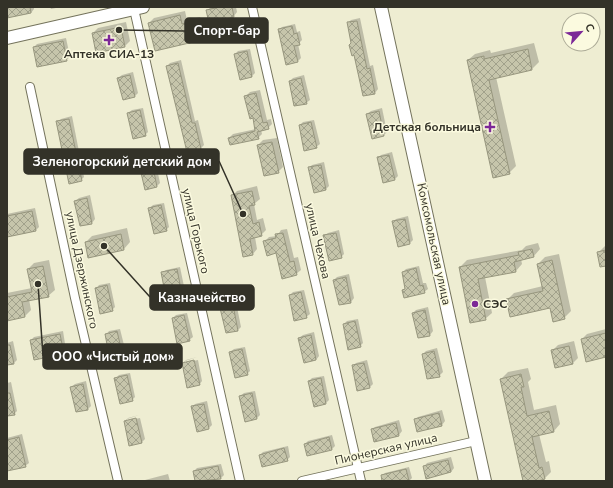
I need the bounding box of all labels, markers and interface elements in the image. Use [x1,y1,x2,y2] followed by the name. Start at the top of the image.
[561,12,601,52] north arrow
[185,18,268,43] callout: Спорт-бар
[581,21,598,35] text: С
[193,22,261,40] text: Спорт-бар
[104,35,114,45] marker: Аптека СИА-13
[64,46,154,62] place label: Аптека СИА-13
[373,119,481,135] place label: Детская больница
[484,121,496,133] marker: Детская больница
[24,149,219,174] callout: Зеленогорский детский дом
[32,153,212,171] text: Зеленогорский детский дом
[413,182,455,306] street label: Комсомольская улица
[178,187,214,275] street label: улица Горького
[302,202,334,280] street label: улица Чехова
[62,210,102,330] street label: улица Дзержинского
[150,285,254,310] callout: Казначейство
[158,289,246,307] text: Казначейство
[483,296,507,312] place label: СЭС
[470,299,480,309] marker: СЭС
[43,344,182,369] callout: ООО «Чистый дом»
[52,348,174,366] text: ООО «Чистый дом»
[333,429,439,469] street label: Пионерская улица

